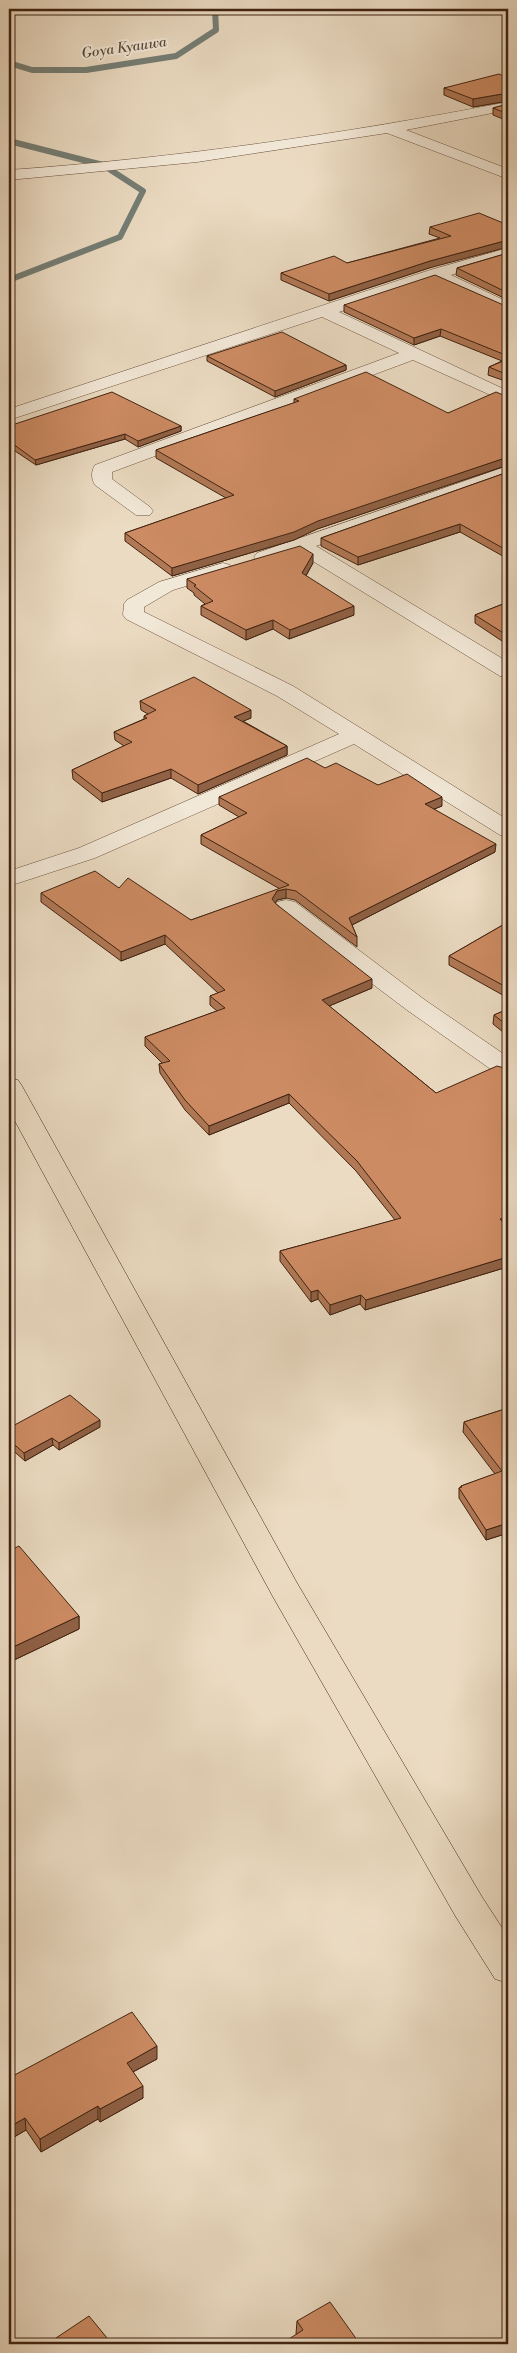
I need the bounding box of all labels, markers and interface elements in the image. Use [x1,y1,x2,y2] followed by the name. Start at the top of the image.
[80,33,168,63] water label: Goya Kyauwa

